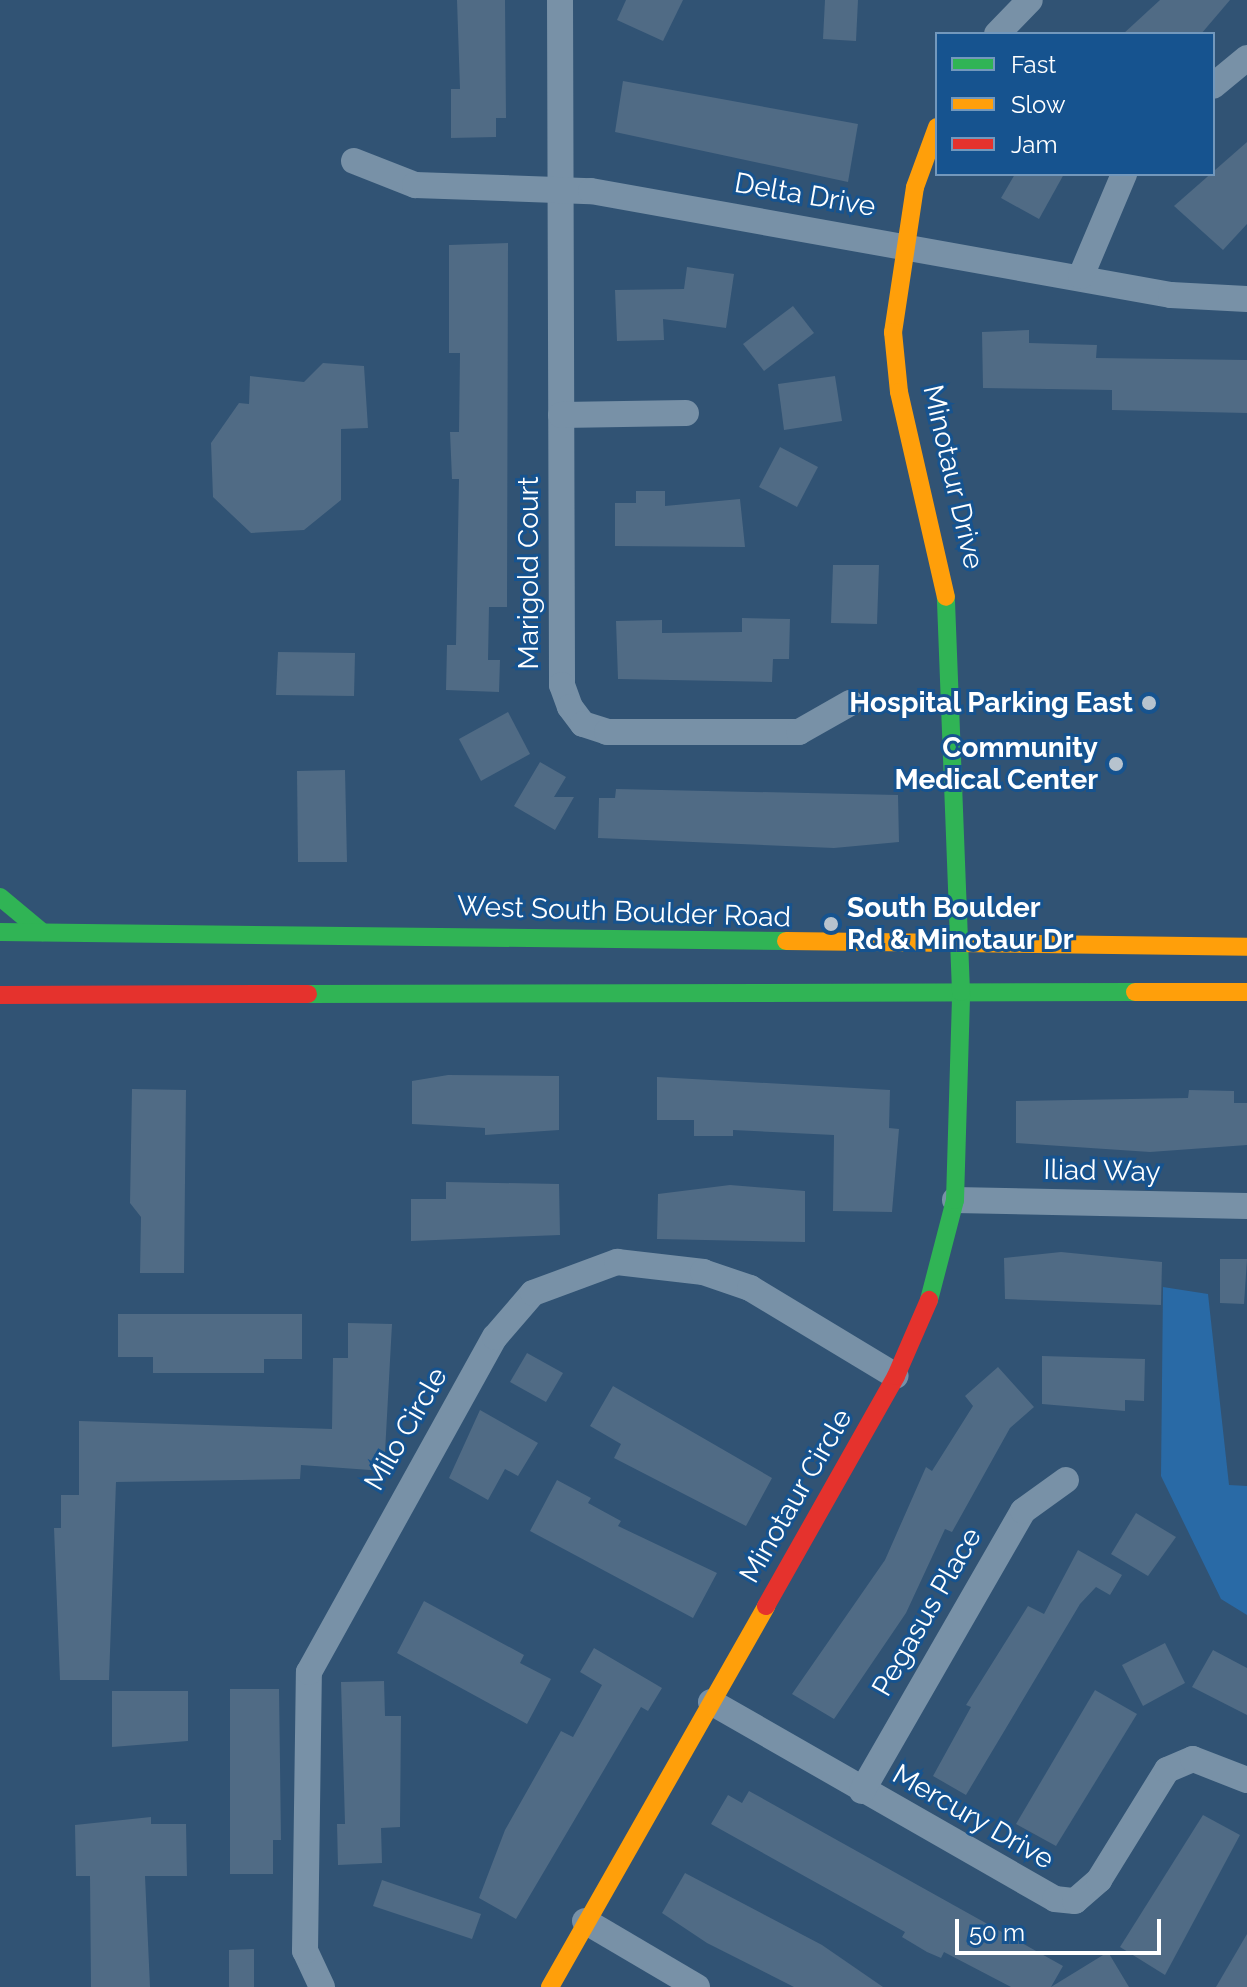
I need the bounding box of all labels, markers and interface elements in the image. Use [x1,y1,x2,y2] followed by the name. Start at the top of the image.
[935,32,1215,176] legend
[1011,50,1056,79] text: Fast
[1011,90,1065,119] text: Slow
[1011,130,1057,159] text: Jam
[732,166,878,224] street label: Delta Drive
[915,381,991,573] street label: Minotaur Drive
[512,476,546,670] street label: Marigold Court
[849,686,1133,720] place label: Hospital Parking East
[1140,694,1158,712] marker: Hospital Parking East
[894,731,1098,797] place label: Community Medical Center
[1105,753,1127,775] marker: Community Medical Center
[456,889,792,935] street label: West South Boulder Road
[847,891,1074,957] place label: South Boulder Rd & Minotaur Dr
[822,915,840,933] marker: South Boulder Rd & Minotaur Dr
[1043,1153,1161,1189] street label: Iliad Way
[357,1362,455,1496] street label: Milo Circle
[733,1403,859,1589] street label: Minotaur Circle
[865,1522,989,1702] street label: Pegasus Place
[886,1757,1060,1877] street label: Mercury Drive
[959,1903,1165,1953] scale bar
[969,1918,1025,1947] text: 50 m

